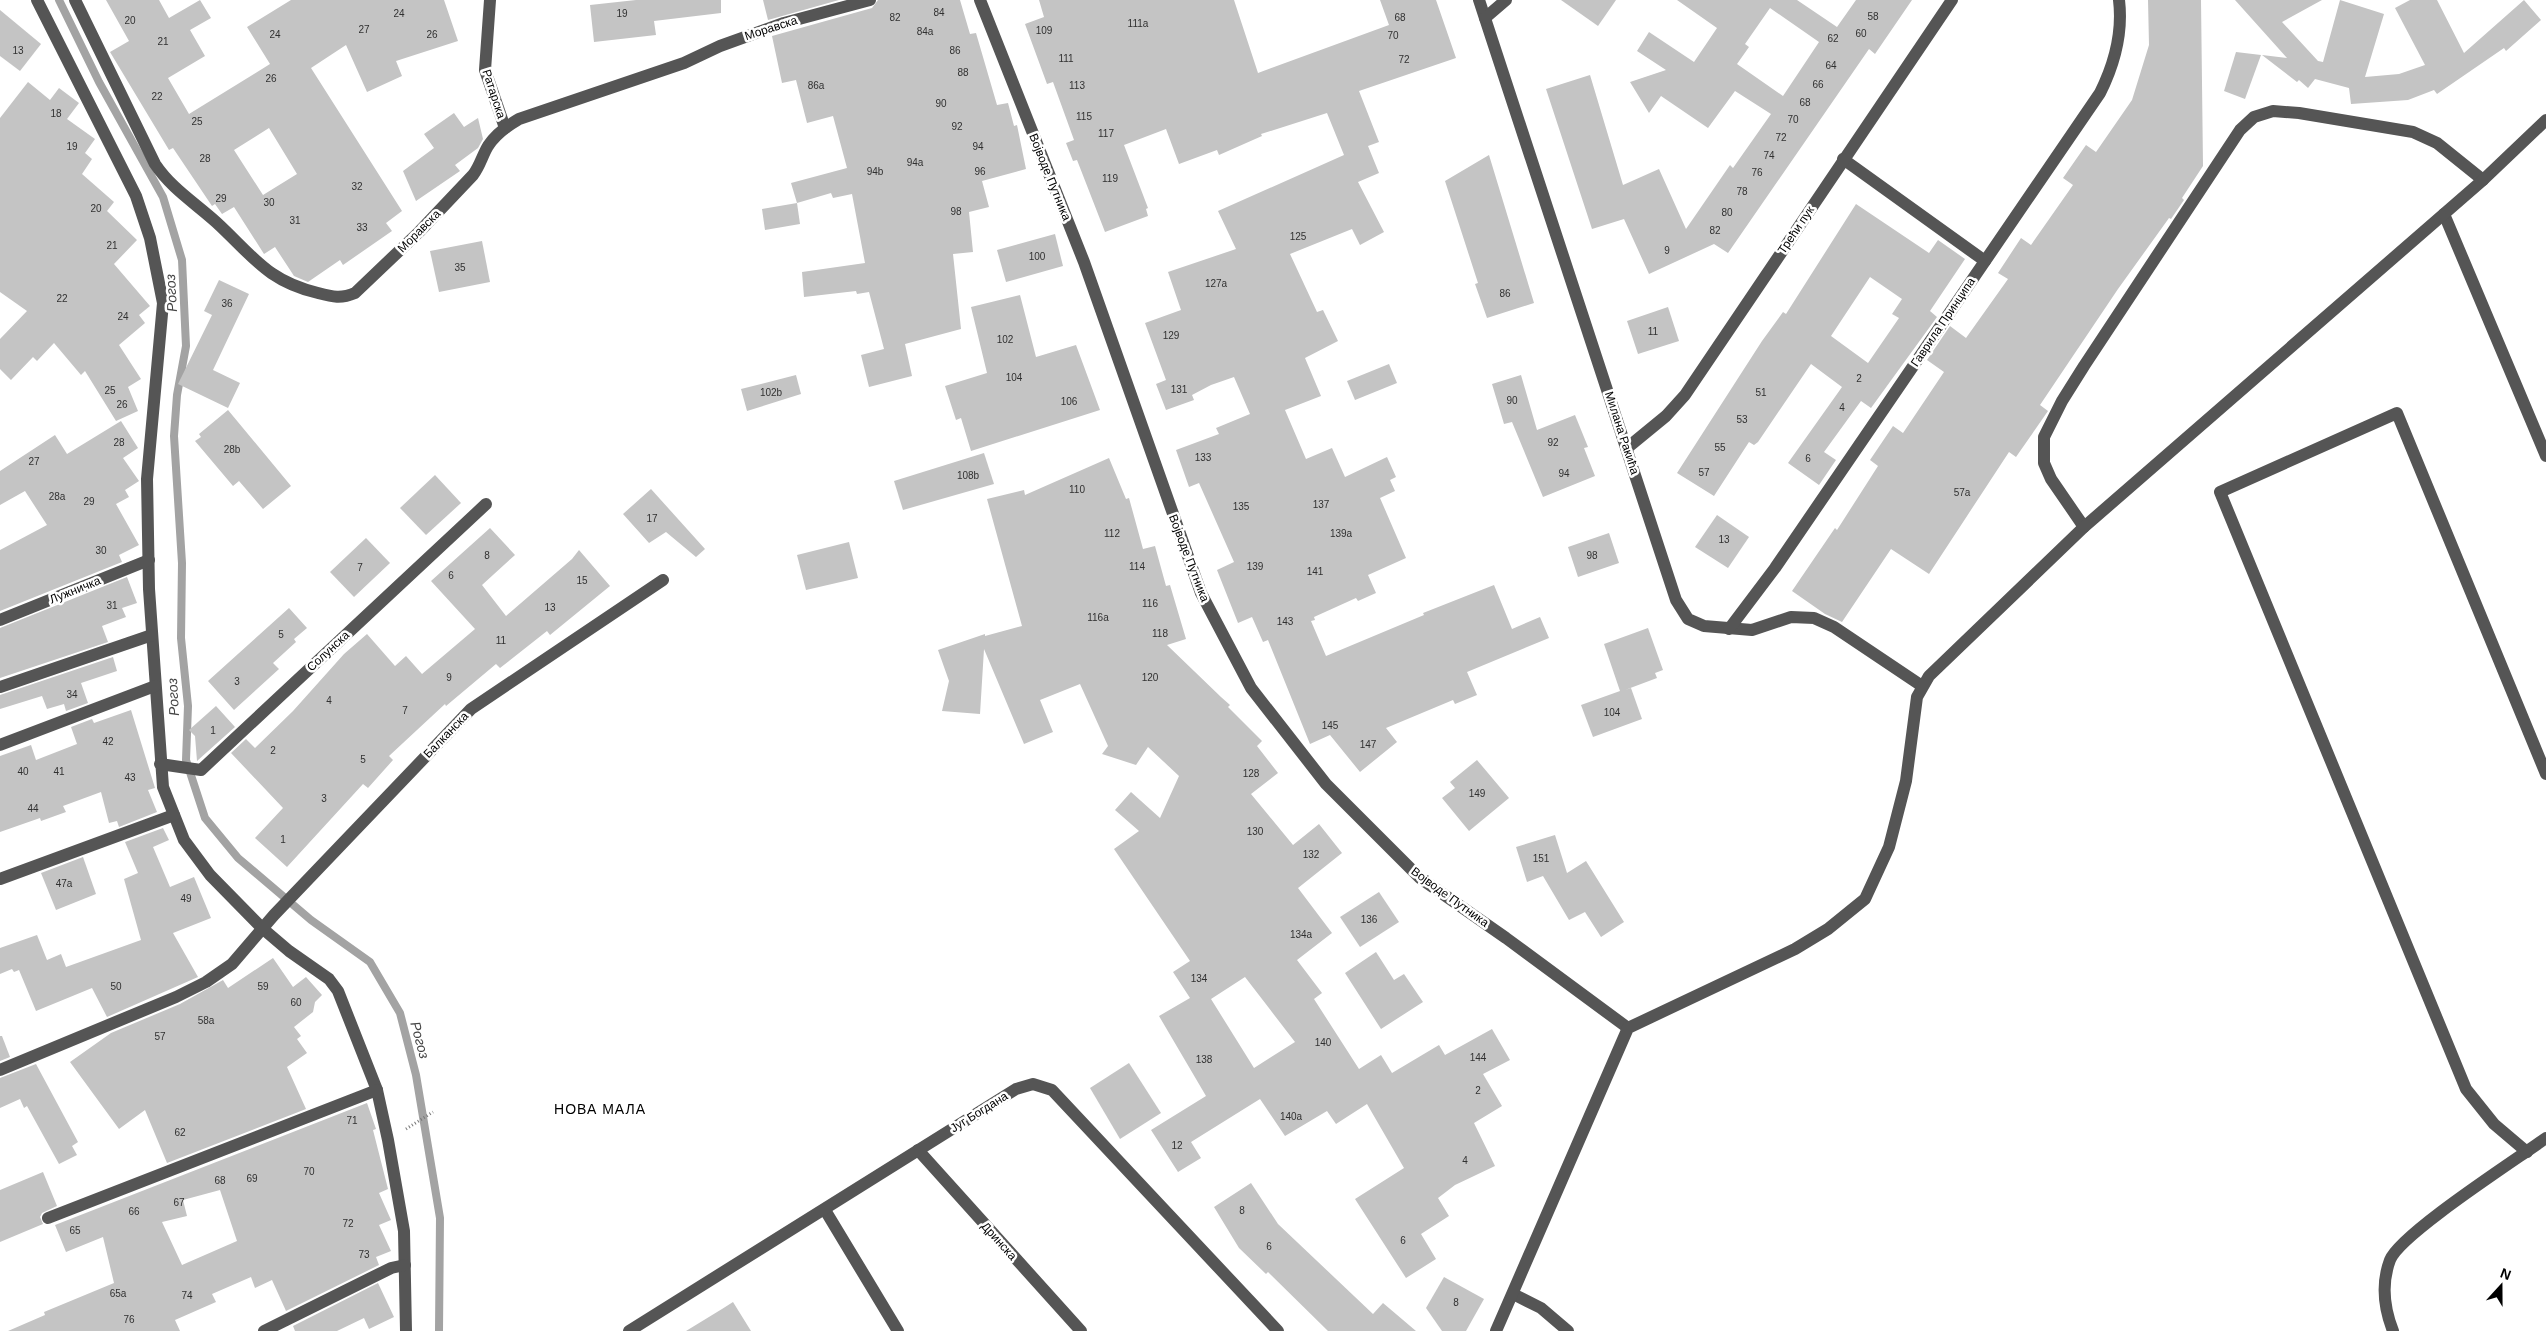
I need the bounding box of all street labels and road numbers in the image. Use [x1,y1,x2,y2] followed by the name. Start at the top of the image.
[743,13,799,43] street label: Моравска
[479,68,509,121] street label: Ратарска
[1026,131,1074,223] street label: Војводе Путника
[1775,203,1817,256] street label: Трећи пук
[395,207,443,255] street label: Моравска
[1908,274,1978,369] street label: Гаврила Принципа
[1602,390,1642,477] street label: Милана Ракића
[1166,512,1212,604] street label: Војводе Путника
[47,573,103,607] street label: Лужничка
[304,628,352,674] street label: Солунска
[421,709,472,761] street label: Балканска
[1408,864,1492,930] street label: Војводе Путника
[948,1089,1011,1135] street label: Југ Богдана
[978,1219,1020,1263] street label: Дринска

